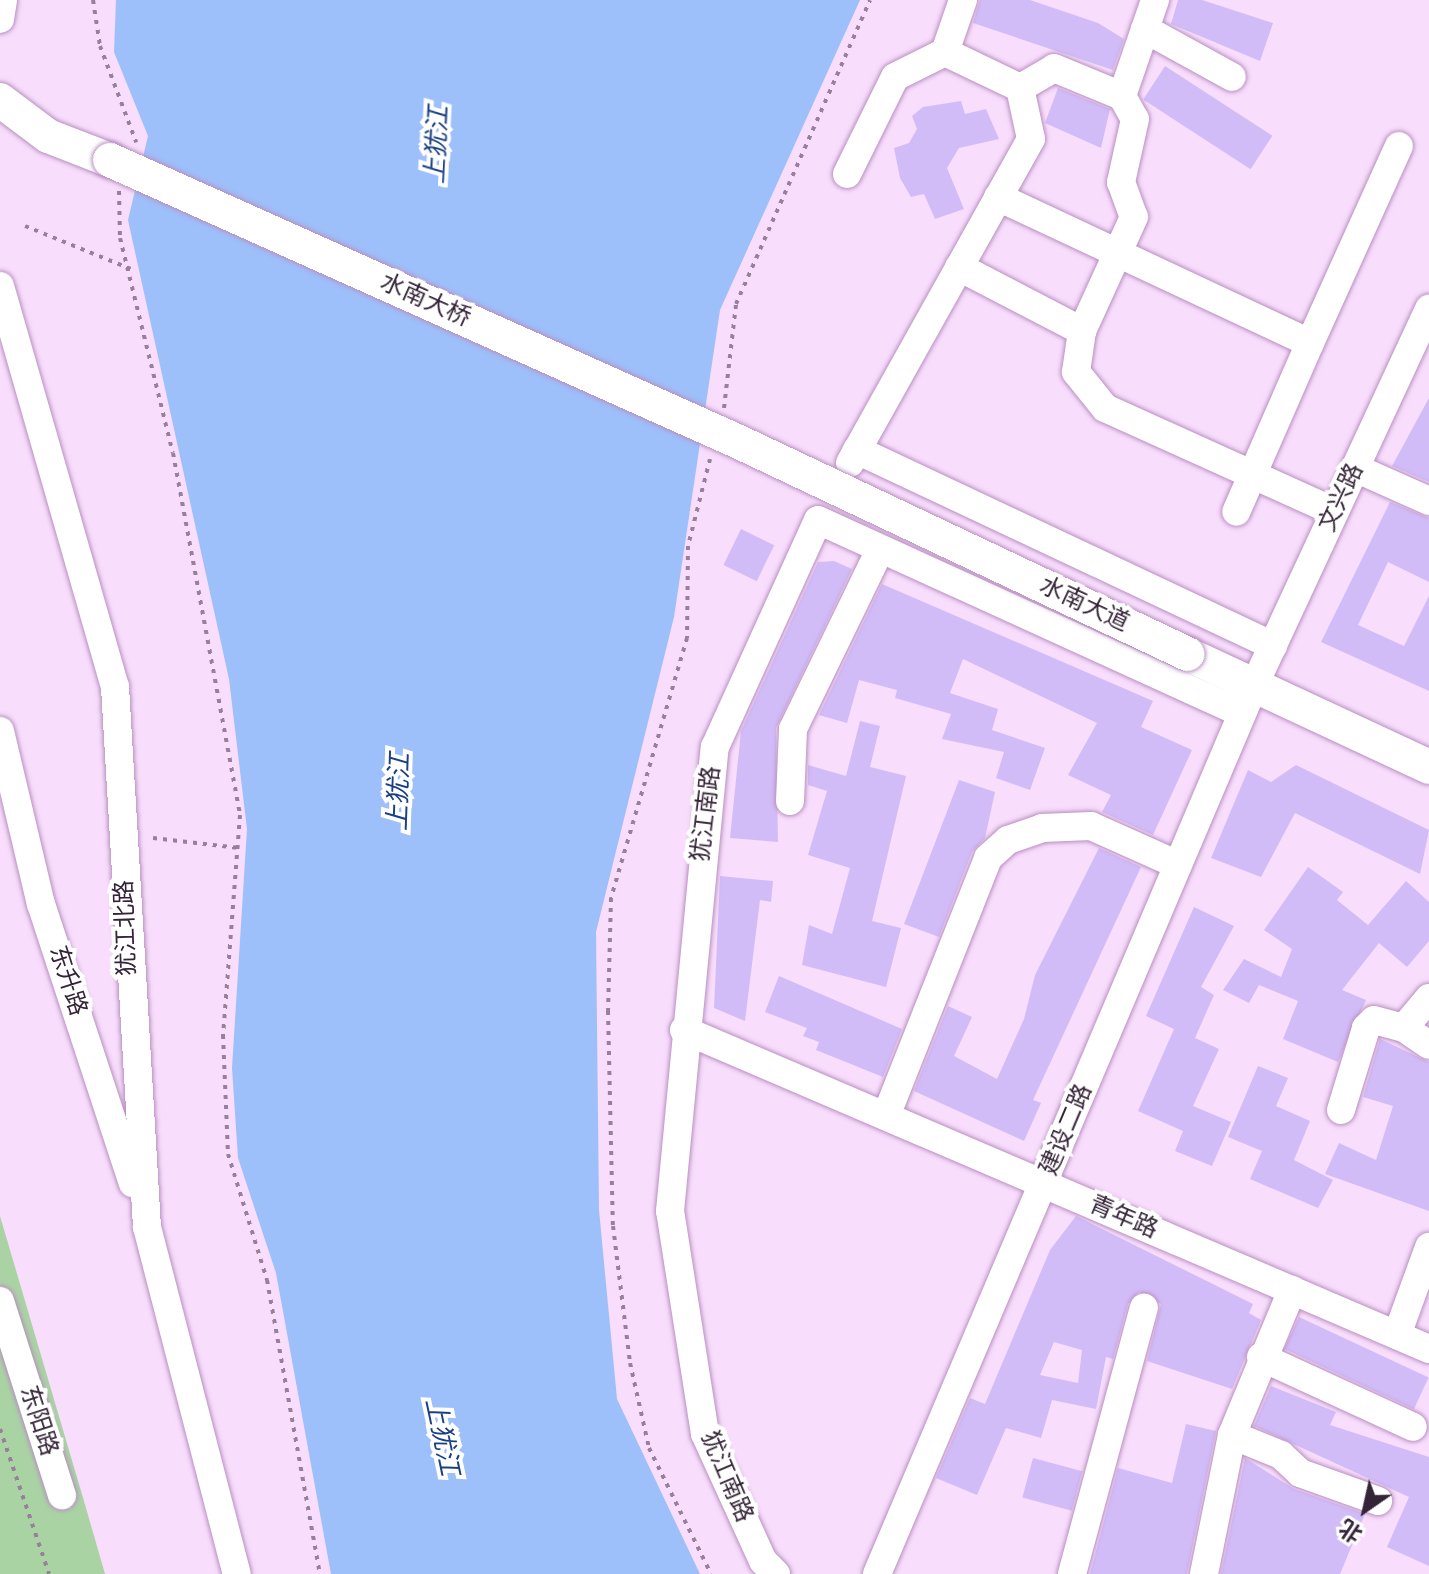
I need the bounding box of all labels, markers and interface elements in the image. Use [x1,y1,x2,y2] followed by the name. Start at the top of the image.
[420,105,456,185] water label: 上犹江
[375,268,475,334] street label: 水南大桥
[1314,459,1370,537] street label: 文兴路
[1034,572,1134,638] street label: 水南大道
[383,752,417,832] water label: 上犹江
[687,765,727,863] street label: 犹江南路
[111,880,143,976] street label: 犹江北路
[42,942,92,1020] street label: 东升路
[1035,1080,1099,1180] street label: 建设二路
[1084,1191,1162,1245] street label: 青年路
[13,1382,63,1460] street label: 东阳路
[418,1396,464,1478] water label: 上犹江
[694,1427,758,1527] street label: 犹江南路
[1325,1470,1405,1550] north arrow
[1333,1510,1370,1550] text: 北

